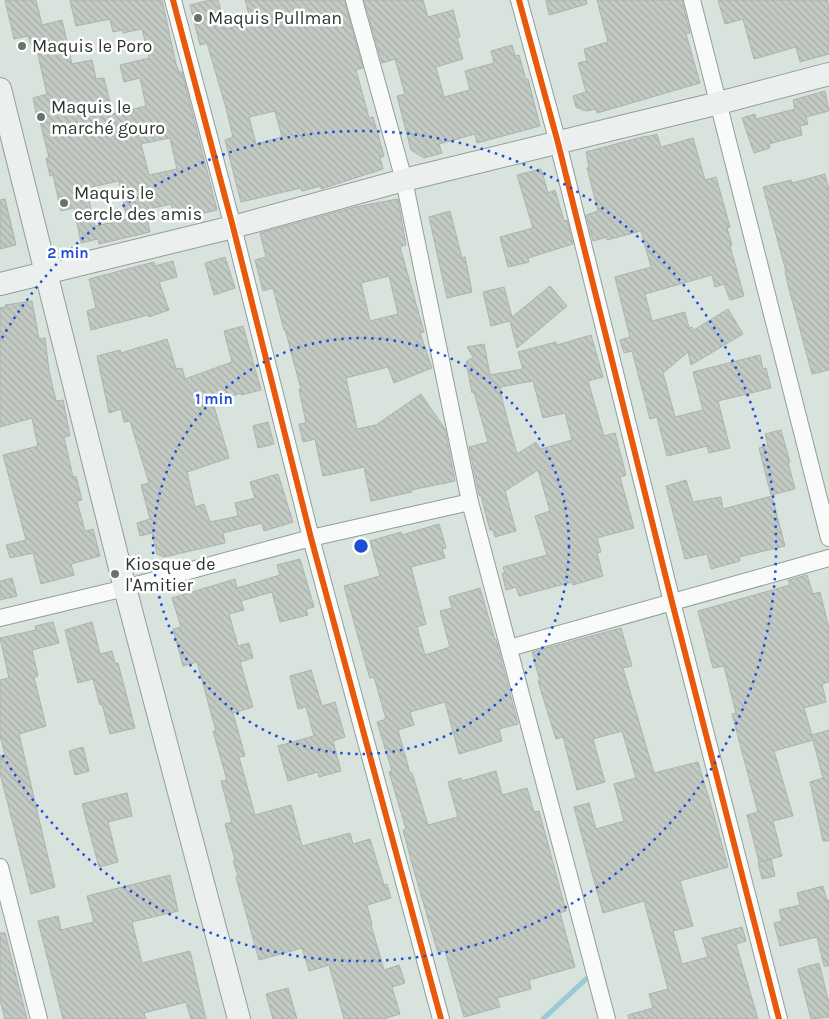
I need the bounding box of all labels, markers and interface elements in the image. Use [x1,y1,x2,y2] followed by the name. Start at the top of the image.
[208,7,342,29] place label: Maquis Pullman
[192,12,204,24] marker: Maquis Pullman
[32,35,152,57] place label: Maquis le Poro
[16,40,28,52] marker: Maquis le Poro
[51,96,165,139] place label: Maquis le marché gouro
[35,111,47,123] marker: Maquis le marché gouro
[74,182,202,225] place label: Maquis le cercle des amis
[58,197,70,209] marker: Maquis le cercle des amis
[47,244,89,262] text: 2 min
[195,390,233,408] text: 1 min
[352,537,370,555] centre of rings
[125,553,215,596] place label: Kiosque de l'Amitier
[109,568,121,580] marker: Kiosque de l'Amitier

